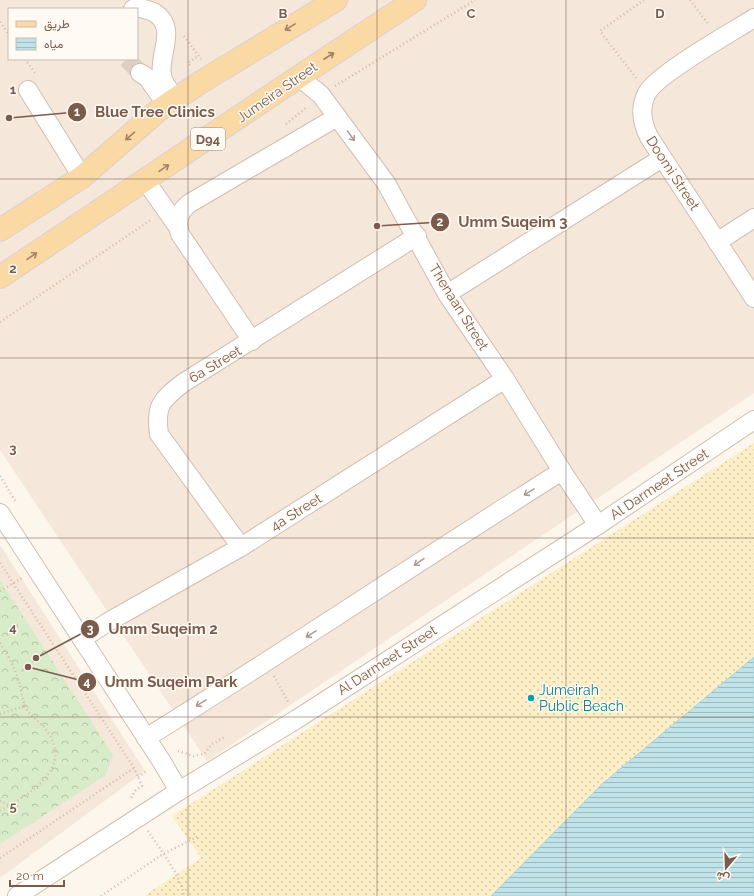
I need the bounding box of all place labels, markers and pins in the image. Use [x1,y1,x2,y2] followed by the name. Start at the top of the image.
[67,98,223,125] callout: Blue Tree Clinics
[430,208,576,235] callout: Umm Suqeim 3
[80,616,225,643] callout: Umm Suqeim 2
[77,668,246,695] callout: Umm Suqeim Park
[539,682,624,714] place label: Jumeirah Public Beach
[526,693,536,703] marker: Jumeirah Public Beach

